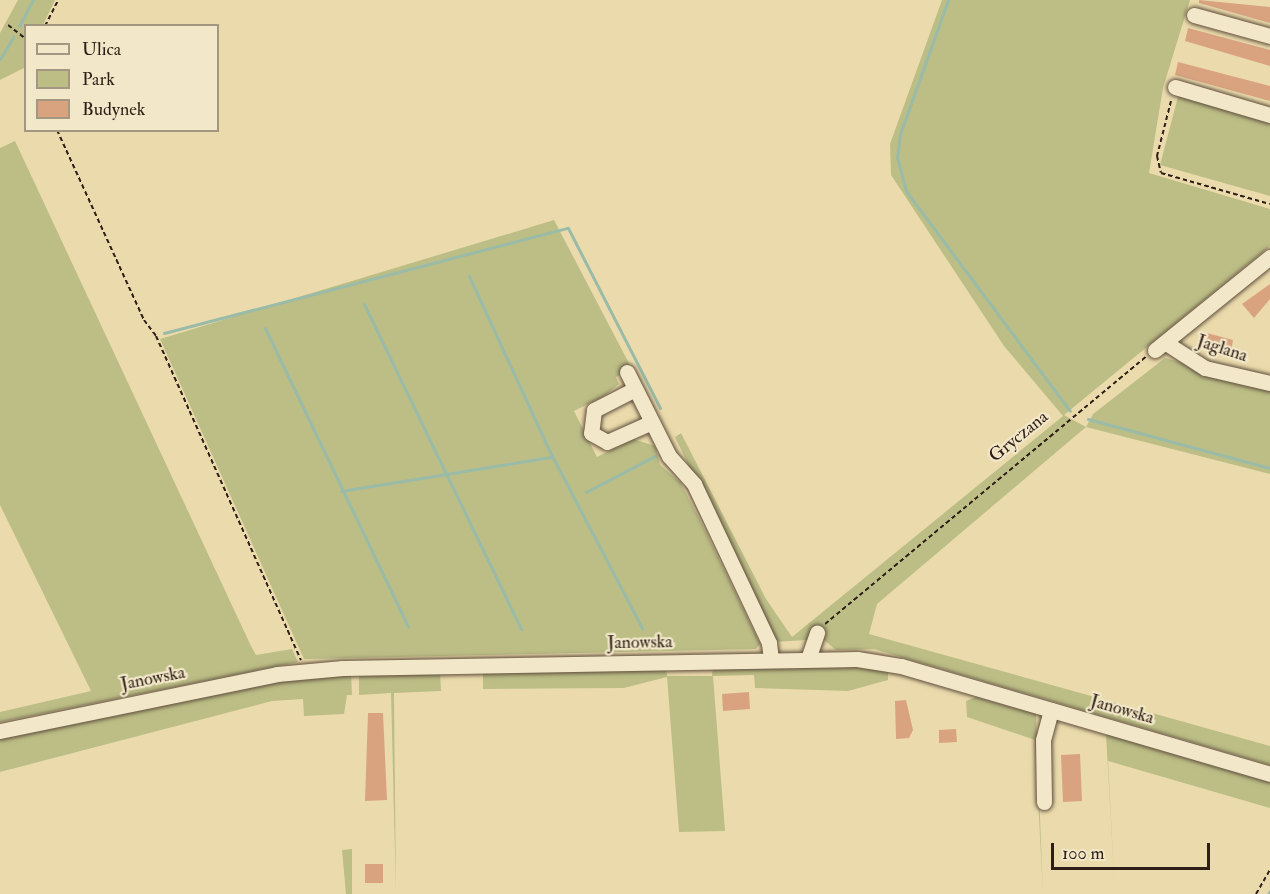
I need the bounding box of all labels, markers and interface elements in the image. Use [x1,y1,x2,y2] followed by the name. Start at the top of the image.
[24,24,219,132] legend
[82,38,121,61] text: Ulica
[82,68,115,91] text: Park
[82,98,145,121] text: Budynek
[1194,331,1250,367] street label: Jaglana
[985,407,1053,467] street label: Gryczana
[607,632,673,654] street label: Janowska
[119,662,187,696] street label: Janowska
[1088,691,1156,729] street label: Janowska
[1054,831,1213,869] scale bar
[1062,842,1105,865] text: 100 m

